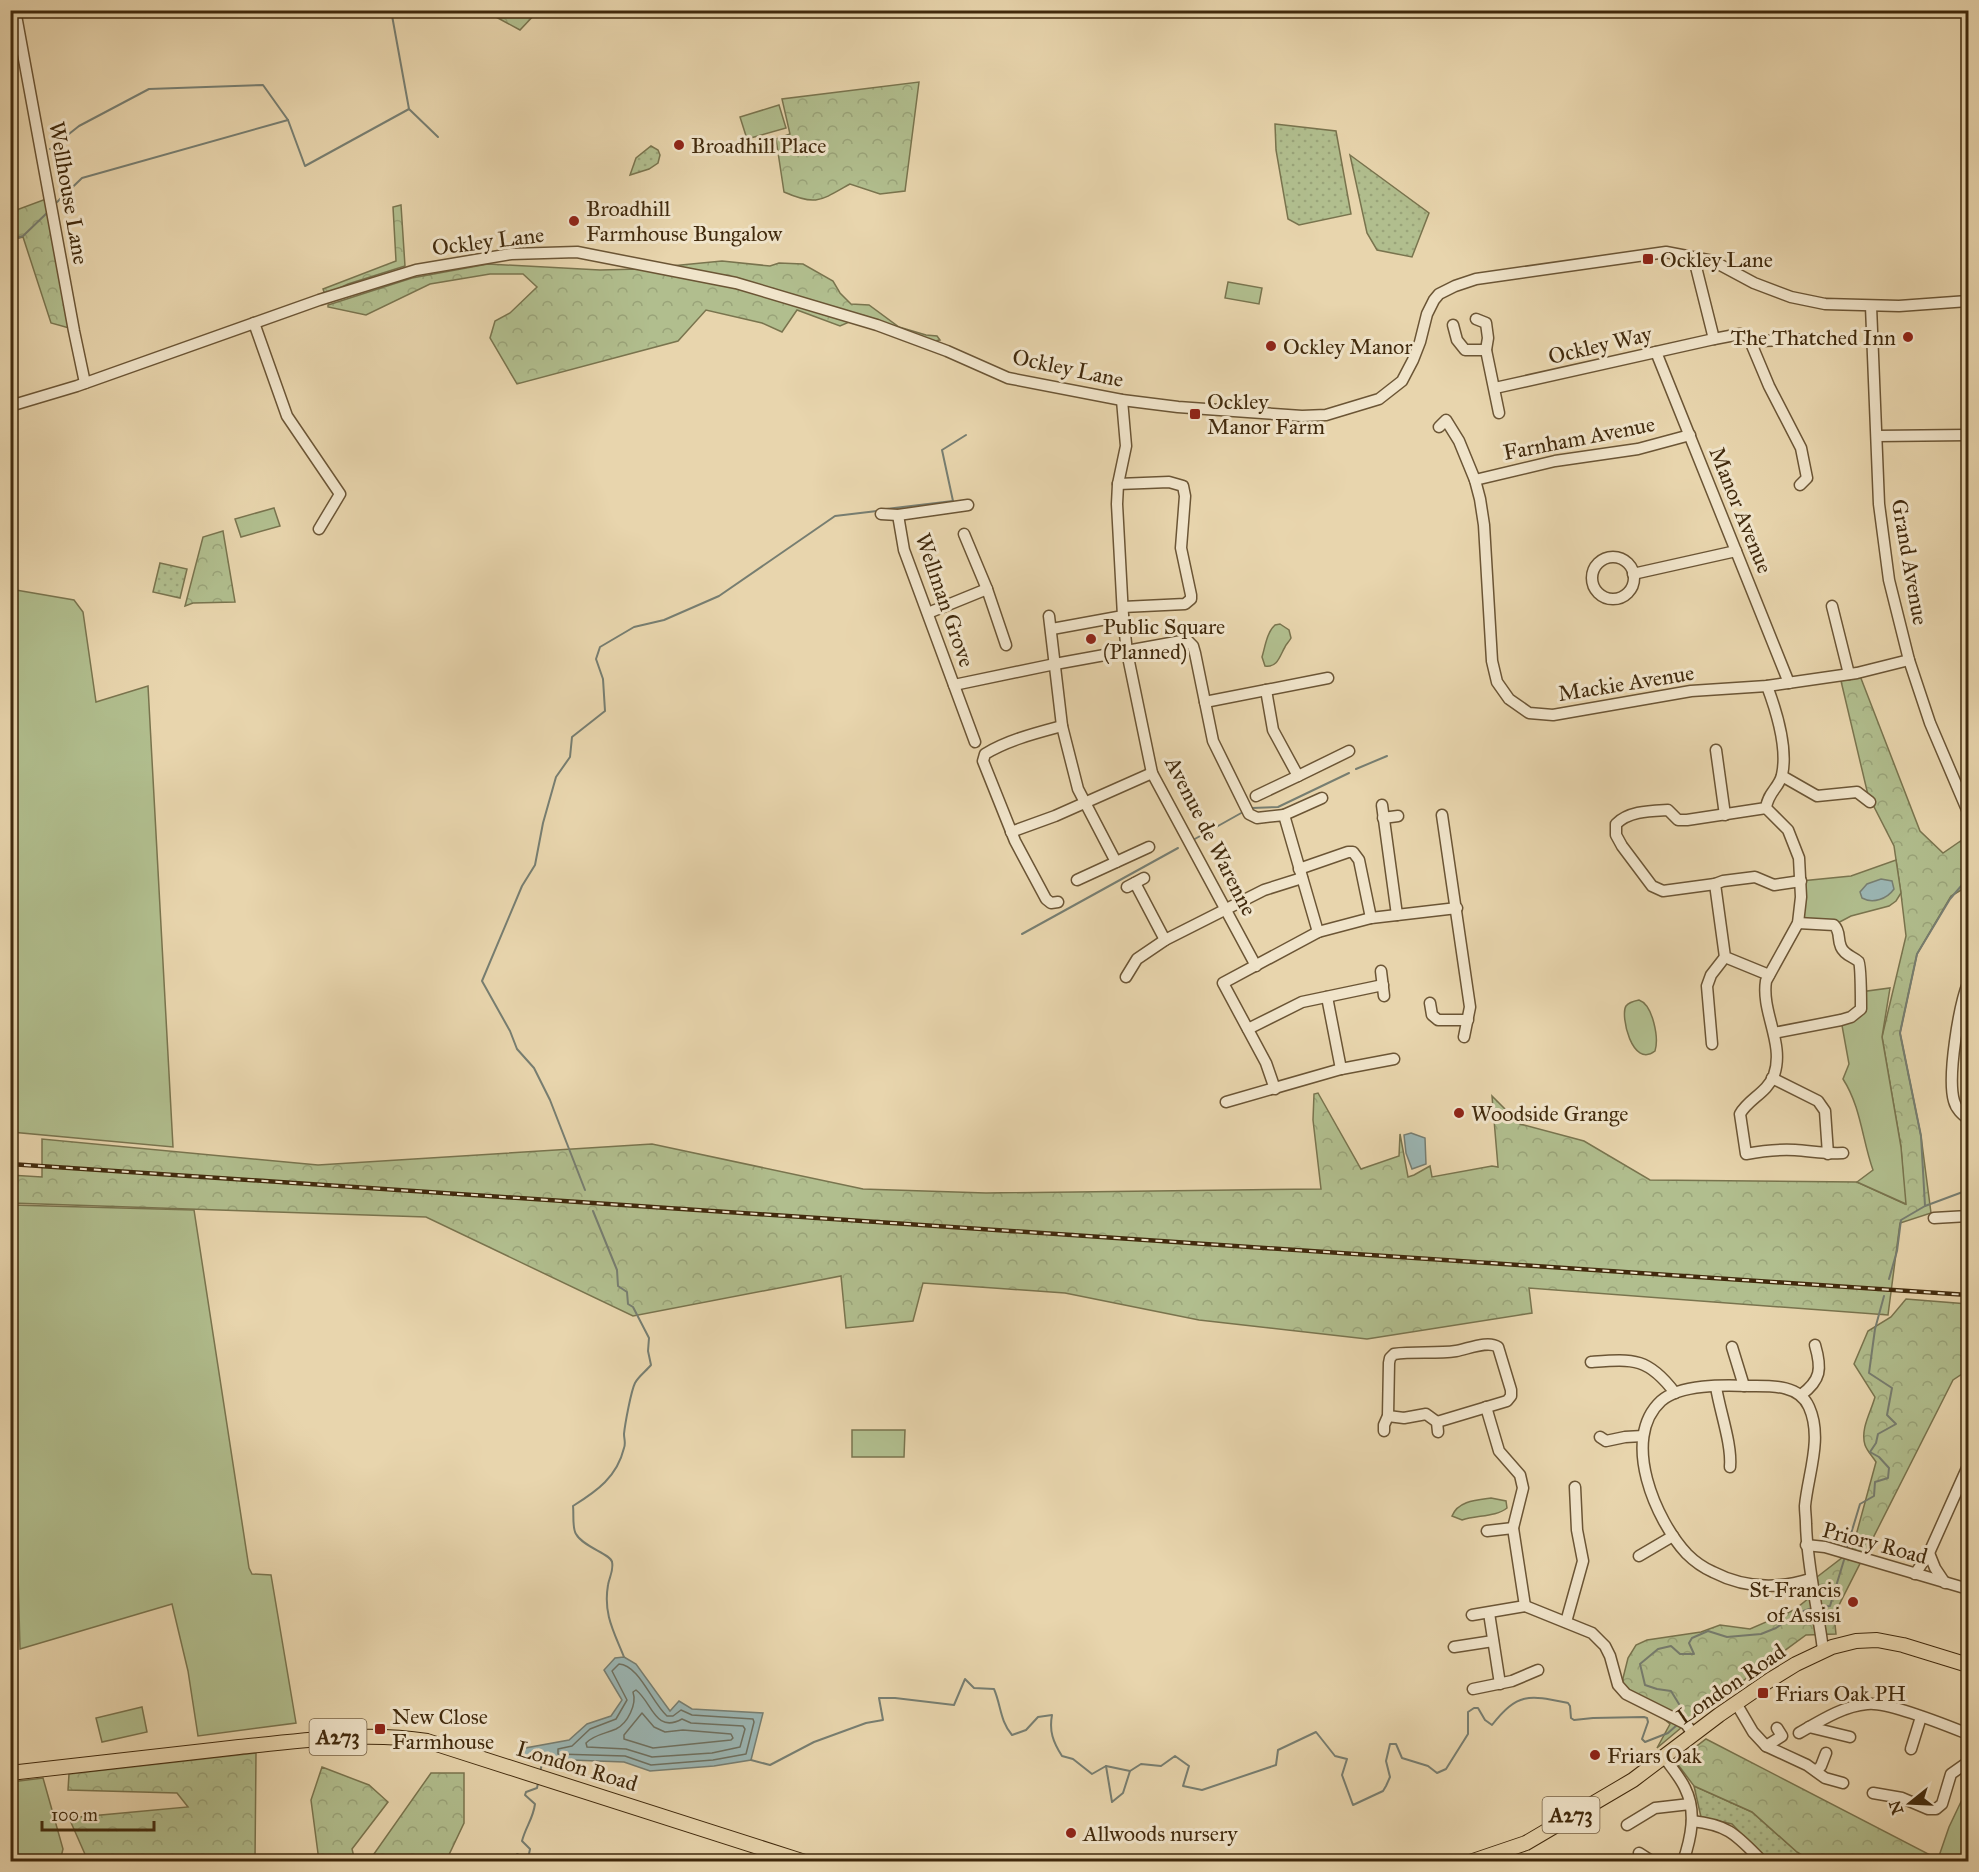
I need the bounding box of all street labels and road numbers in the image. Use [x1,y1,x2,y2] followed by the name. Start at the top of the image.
[43,119,95,267] street label: Wellhouse Lane
[430,221,546,261] street label: Ockley Lane
[1546,320,1655,370] street label: Ockley Way
[1010,343,1126,393] street label: Ockley Lane
[1501,410,1657,466] street label: Farnham Avenue
[1703,443,1779,577] street label: Manor Avenue
[1886,497,1934,627] street label: Grand Avenue
[909,529,981,671] street label: Wellman Grove
[1556,659,1696,707] street label: Mackie Avenue
[1159,751,1263,920] street label: Avenue de Warenne
[1819,1516,1931,1570] street label: Priory Road
[1672,1638,1790,1730] street label: London Road
[310,1719,366,1755] road number: A273
[513,1735,641,1797] street label: London Road
[1542,1797,1600,1833] road number: A273

